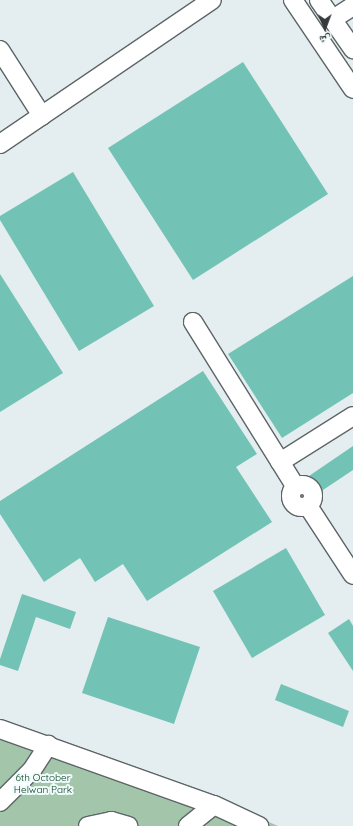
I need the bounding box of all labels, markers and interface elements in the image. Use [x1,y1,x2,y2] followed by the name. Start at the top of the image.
[305,8,345,48] north arrow
[319,33,331,47] text: ش
[14,771,72,794] park label: 6th October Helwan Park

